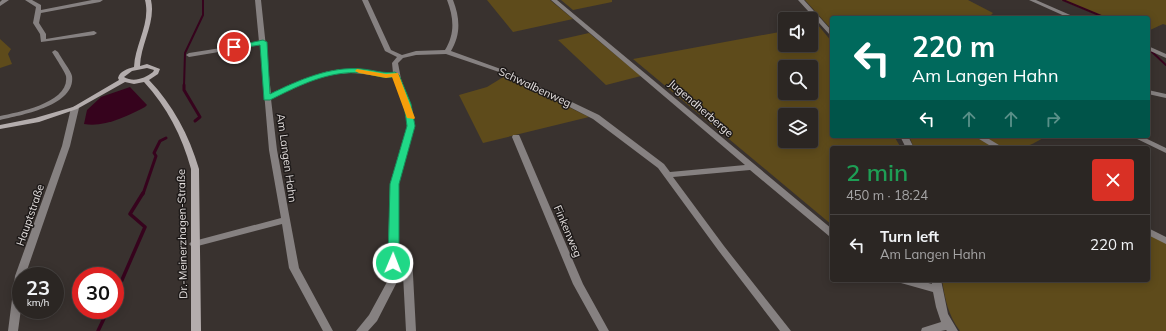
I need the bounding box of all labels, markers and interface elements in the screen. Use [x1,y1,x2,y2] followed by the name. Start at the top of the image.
[778,12,818,148] map controls
[778,12,818,52] button: sound
[912,29,995,64] text: 220 m
[217,30,251,64] pin
[846,32,898,84] icon: left
[223,36,245,58] icon: arrive
[778,60,818,100] button: search
[496,64,574,110] street label: Schwalbenweg
[912,64,1058,87] text: Am Langen Hahn
[666,76,736,140] street label: Jugendherberge
[778,108,818,148] button: layers
[916,108,938,130] icon: left
[958,108,980,130] icon: ahead
[1000,108,1022,130] icon: ahead
[1042,108,1064,130] icon: right
[274,113,300,203] street label: Am Langen Hahn
[846,157,908,187] text: 2 min
[1092,159,1134,201] button: close
[174,169,190,299] street label: Dr.-Meinerzhagen-Straße
[13,182,47,248] street label: Hauptstraße
[846,187,928,203] text: 450 m · 18:24
[551,203,585,259] street label: Finkenweg
[880,227,939,246] text: Turn left
[846,234,868,256] icon: left
[1090,235,1134,254] text: 220 m
[372,242,414,284] position arrow
[880,246,986,262] text: Am Langen Hahn
[72,267,124,319] speed limit sign: 30
[26,275,50,300] text: 23
[27,296,49,309] text: km/h

